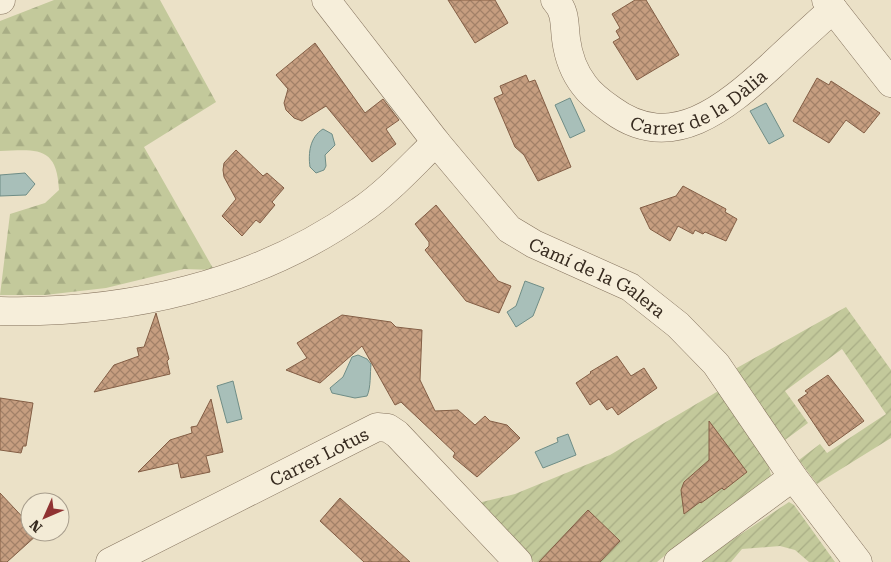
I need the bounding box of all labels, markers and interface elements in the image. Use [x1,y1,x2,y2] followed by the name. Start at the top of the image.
[628,65,771,138] street label: Carrer de la Dàlia
[526,233,670,322] street label: Camí de la Galera
[266,423,372,490] street label: Carrer Lotus
[20,492,70,542] north arrow
[26,517,45,536] text: N

